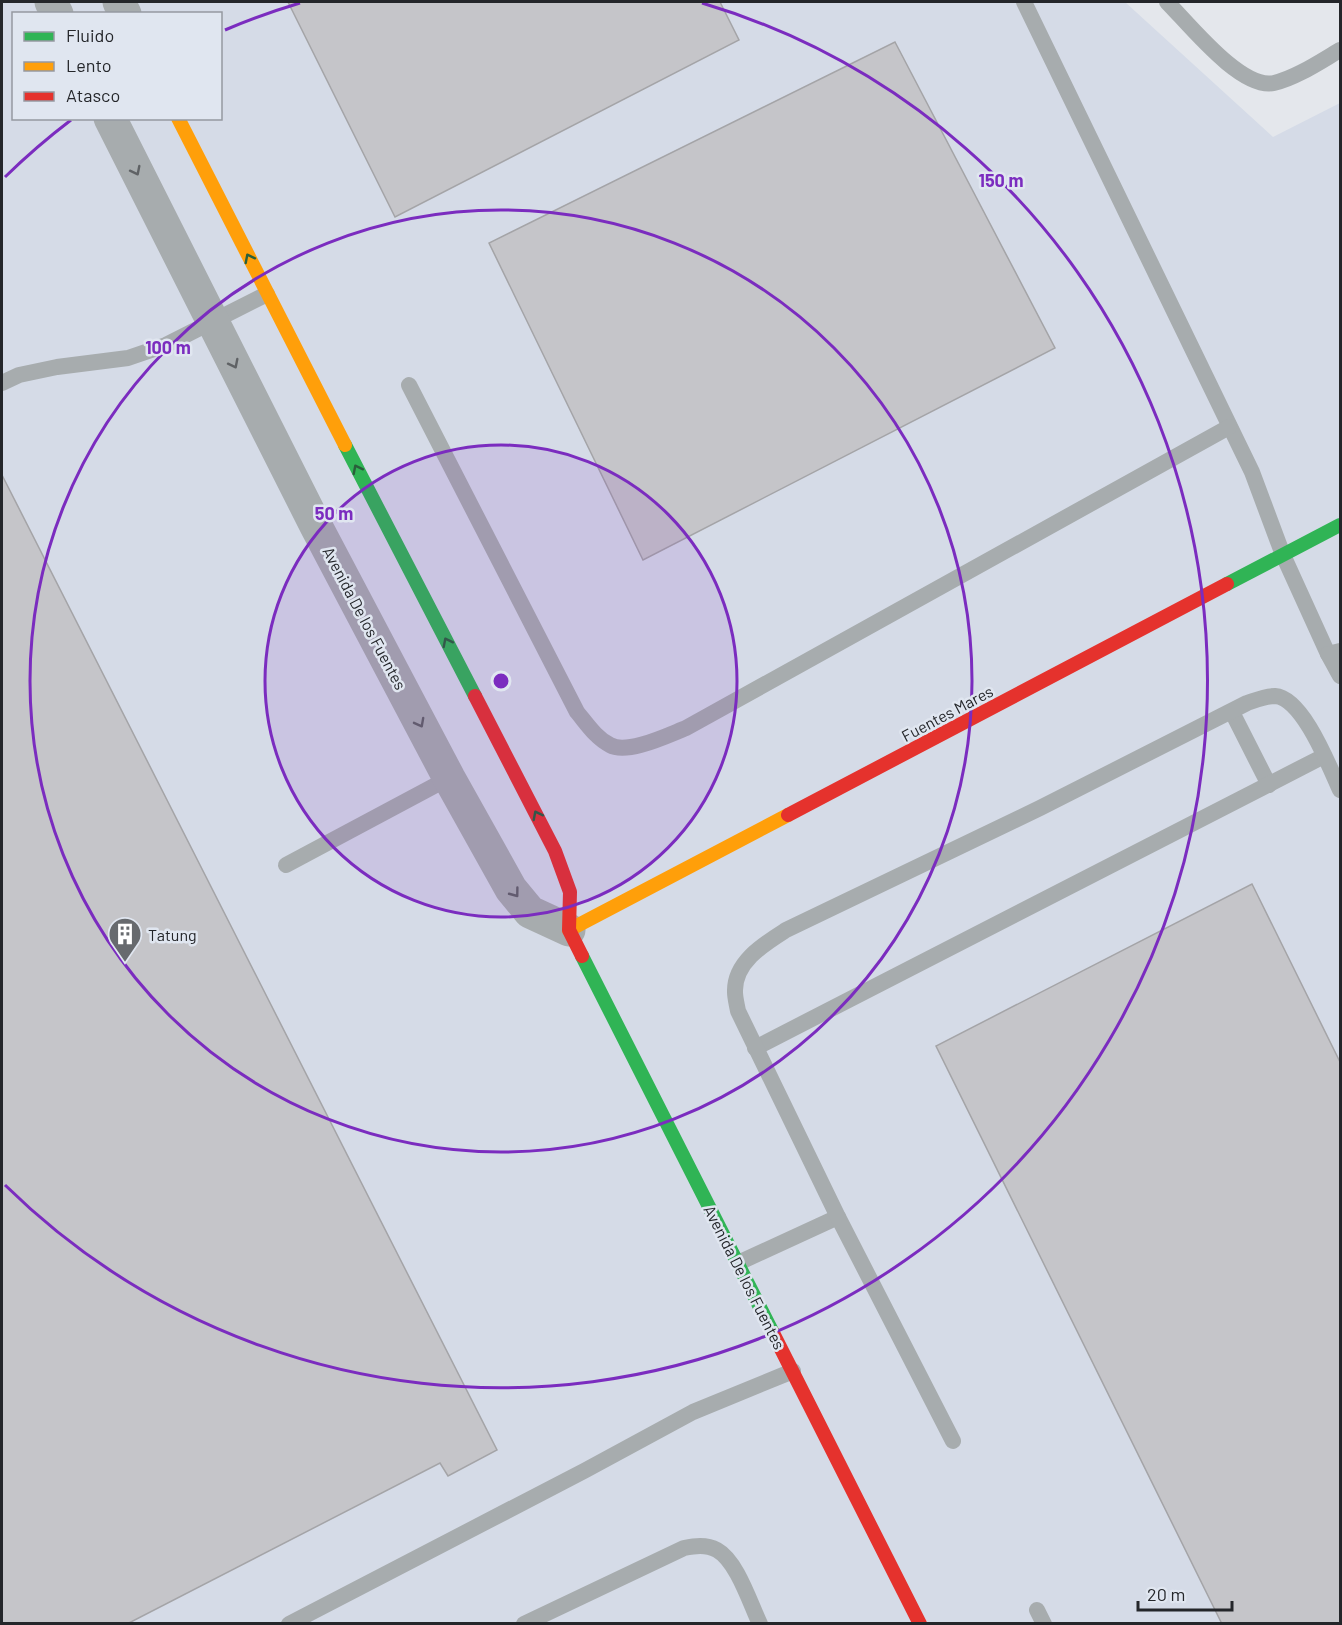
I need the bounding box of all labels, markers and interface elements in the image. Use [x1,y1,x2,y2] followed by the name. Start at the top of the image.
[12,12,222,120] legend
[66,24,114,46] text: Fluido
[66,54,112,76] text: Lento
[66,84,120,106] text: Atasco
[129,164,141,175] one-way arrow
[979,169,1023,191] text: 150 m
[244,254,256,265] one-way arrow
[145,336,191,358] text: 100 m
[226,357,238,368] one-way arrow
[353,464,365,475] one-way arrow
[315,502,353,524] text: 50 m
[319,543,411,693] street label: Avenida De los Fuentes
[443,638,454,648] one-way arrow
[491,671,511,691] centre of rings
[898,681,996,745] street label: Fuentes Mares
[413,717,424,727] one-way arrow
[533,811,544,822] one-way arrow
[508,887,519,898] one-way arrow
[107,916,143,963] building icon: Tatung
[148,925,197,944] place label: Tatung
[700,1202,790,1352] street label: Avenida De los Fuentes
[1138,1574,1232,1612] scale bar
[1147,1583,1185,1605] text: 20 m

